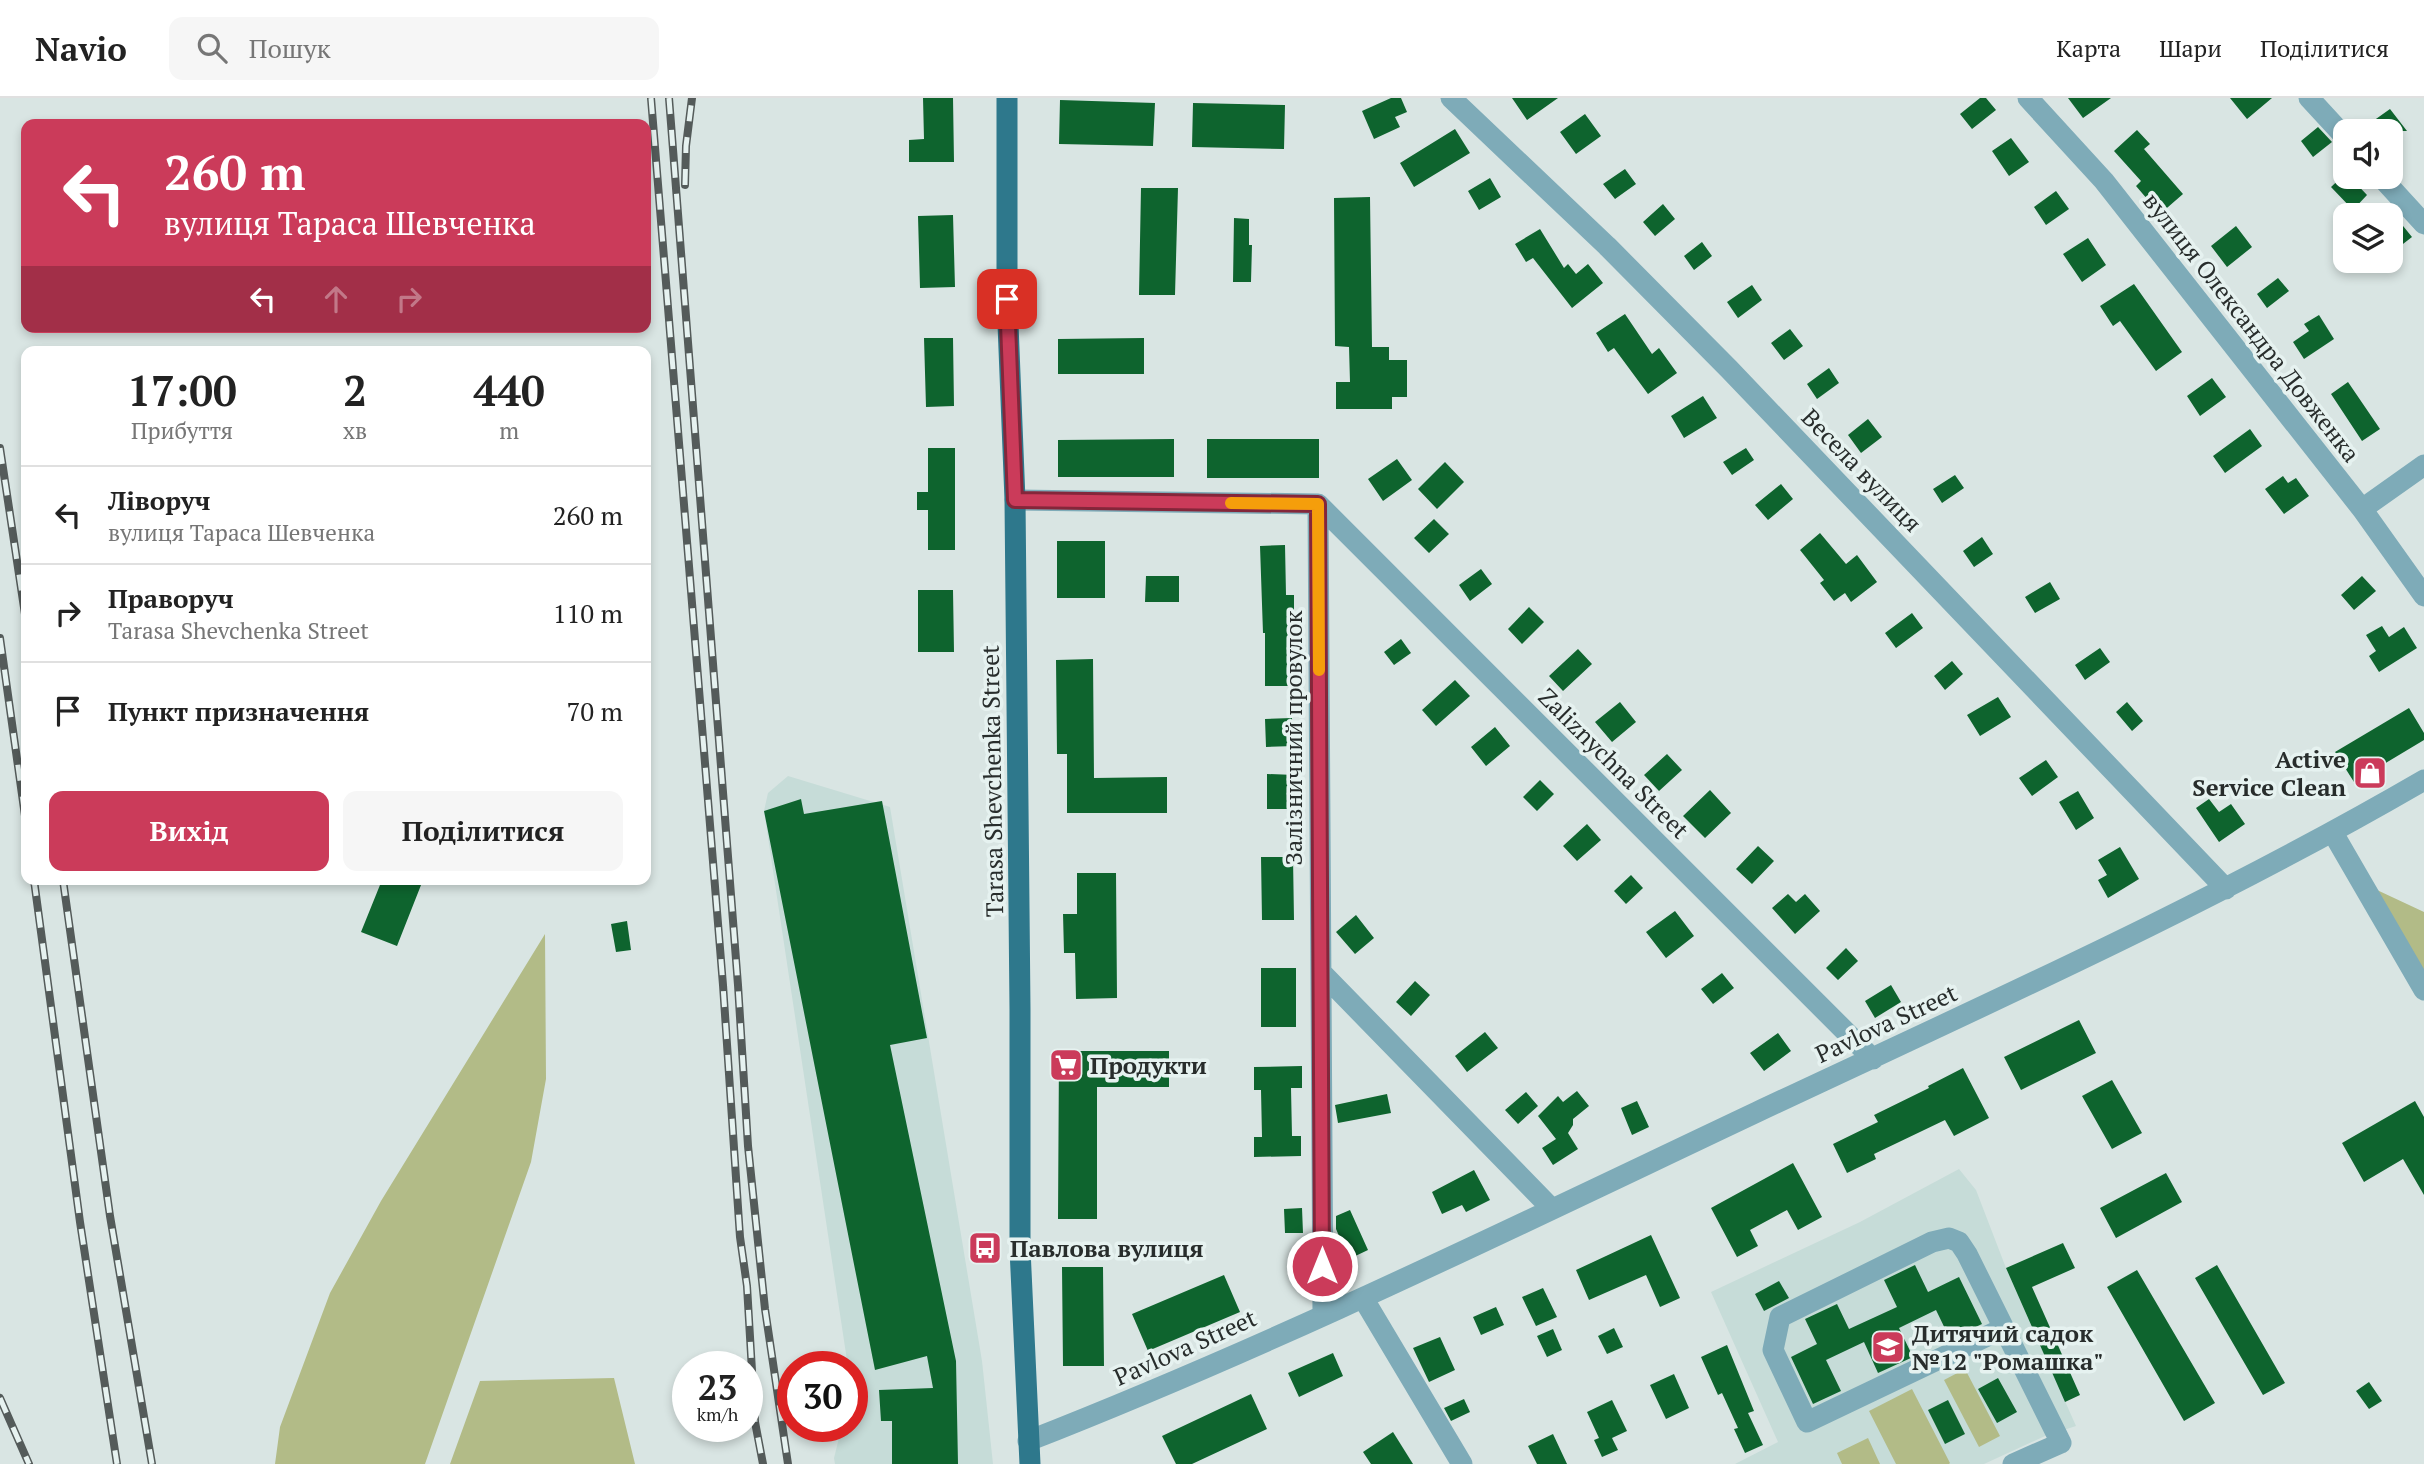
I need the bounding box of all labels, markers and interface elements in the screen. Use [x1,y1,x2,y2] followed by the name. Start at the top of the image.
[169,17,659,80] search box
[35,27,127,70] text: Navio
[193,29,231,67] icon: search
[249,31,331,65] text: Пошук
[2056,32,2121,64] text: Карта
[2159,32,2222,64] text: Шари
[2260,32,2389,64] text: Поділитися
[2333,119,2403,273] map controls
[2333,119,2403,189] button: sound
[164,139,306,204] text: 260 m
[49,147,140,238] icon: left
[2137,186,2367,468] street label: вулиця Олександра Довженка
[164,202,536,244] text: вулиця Тараса Шевченка
[2333,203,2403,273] button: layers
[977,269,1037,329] pin
[244,280,282,318] icon: left
[317,280,355,318] icon: ahead
[390,280,428,318] icon: right
[988,280,1026,318] icon: arrive
[127,362,237,418] text: 17:00
[343,362,367,418] text: 2
[473,362,545,418] text: 440
[1795,401,1929,539] street label: Весела вулиця
[131,415,233,446] text: Прибуття
[343,415,367,446] text: хв
[499,415,519,446] text: m
[108,483,211,517] text: Ліворуч
[49,496,87,534] icon: left
[553,498,623,532] text: 260 m
[108,517,375,548] text: вулиця Тараса Шевченка
[108,581,234,615] text: Праворуч
[49,594,87,632] icon: right
[553,596,623,630] text: 110 m
[1277,611,1309,865] street label: Залізничний провулок
[108,615,369,646] text: Tarasa Shevchenka Street
[974,645,1010,917] street label: Tarasa Shevchenka Street
[1532,681,1696,845] street label: Zaliznychna Street
[49,692,87,730] icon: arrive
[108,694,369,728] text: Пункт призначення
[567,694,623,728] text: 70 m
[2192,743,2347,803] place label: Active Service Clean
[2351,754,2389,792] shop icon: Active Service Clean
[49,791,329,871] button: Вихід
[343,791,623,871] button: Поділитися
[1810,976,1962,1070] street label: Pavlova Street
[1047,1046,1085,1084] supermarket icon: Продукти
[1090,1049,1207,1081] place label: Продукти
[966,1229,1004,1267] bus stop icon: Павлова вулиця
[1285,1229,1359,1303] position arrow
[1010,1232,1204,1264] place label: Павлова вулиця
[1109,1301,1261,1393] street label: Pavlova Street
[1912,1317,2103,1377] place label: Дитячий садок №12 "Ромашка"
[1869,1328,1907,1366] school or university icon: Дитячий садок №12 "Ромашка"
[777,1351,868,1442] speed limit sign: 30
[698,1364,737,1410] text: 23
[697,1402,738,1426] text: km/h

